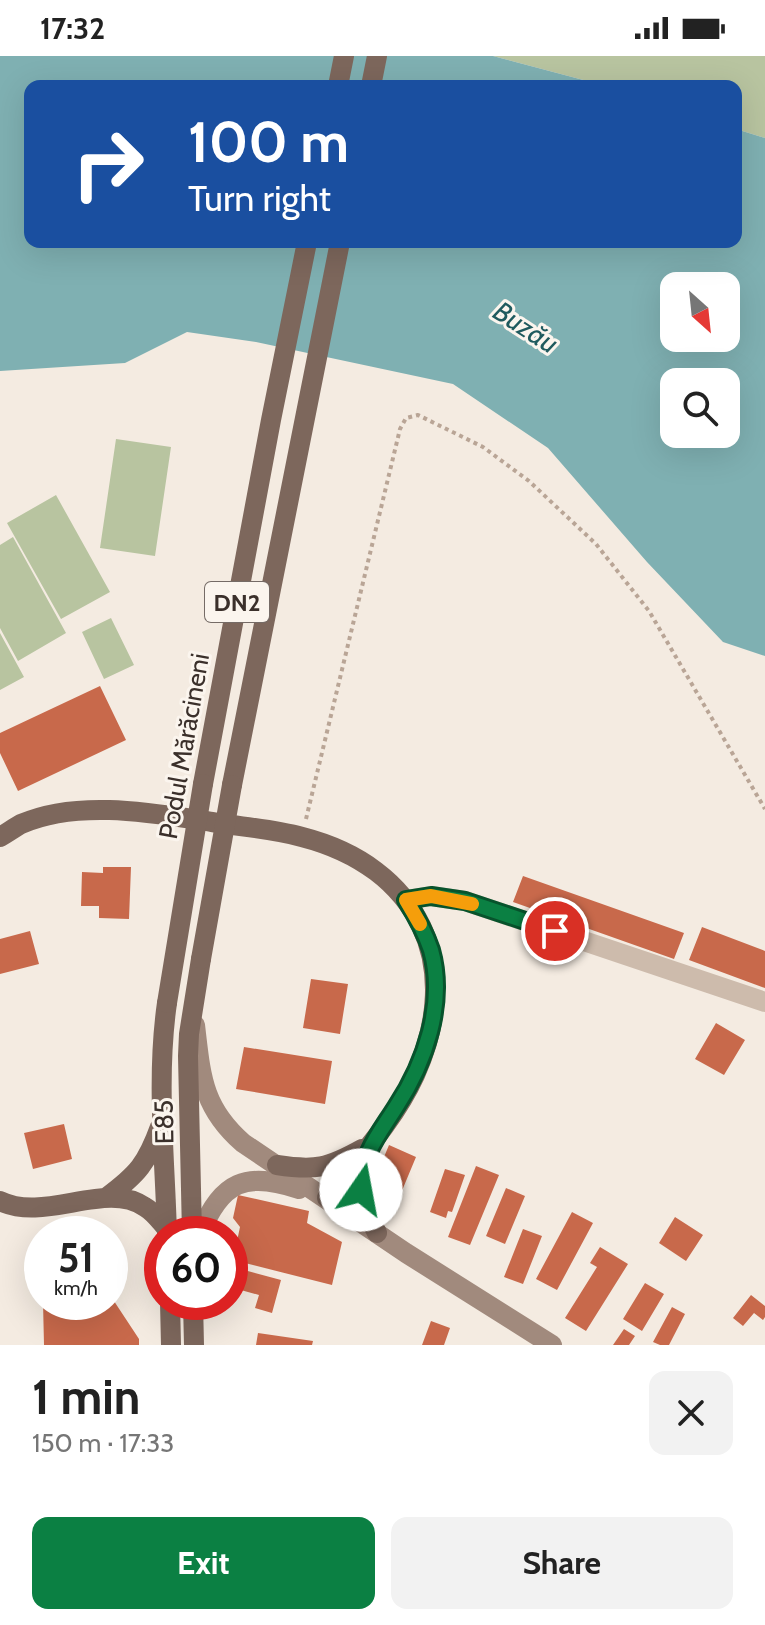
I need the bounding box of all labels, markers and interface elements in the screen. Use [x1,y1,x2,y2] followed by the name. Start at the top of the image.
[40,10,105,47] text: 17:32
[188,108,349,176] text: 100 m
[56,112,160,216] icon: right
[188,176,331,220] text: Turn right
[660,272,740,352] north arrow
[660,272,740,448] map controls
[487,294,565,361] water label: Buzău
[660,368,740,448] button: search
[205,582,269,622] road number: DN2
[152,651,216,841] street label: Podul Mărăcineni
[521,897,589,965] pin
[533,909,577,953] icon: arrive
[148,1100,180,1144] street label: E85
[319,1148,403,1232] position arrow
[144,1216,248,1320] speed limit sign: 60
[58,1233,94,1282] text: 51
[54,1276,98,1300] text: km/h
[32,1368,140,1426] text: 1 min
[649,1371,733,1455] button: close
[32,1427,174,1459] text: 150 m · 17:33
[32,1517,375,1609] button: Exit
[391,1517,733,1609] button: Share

